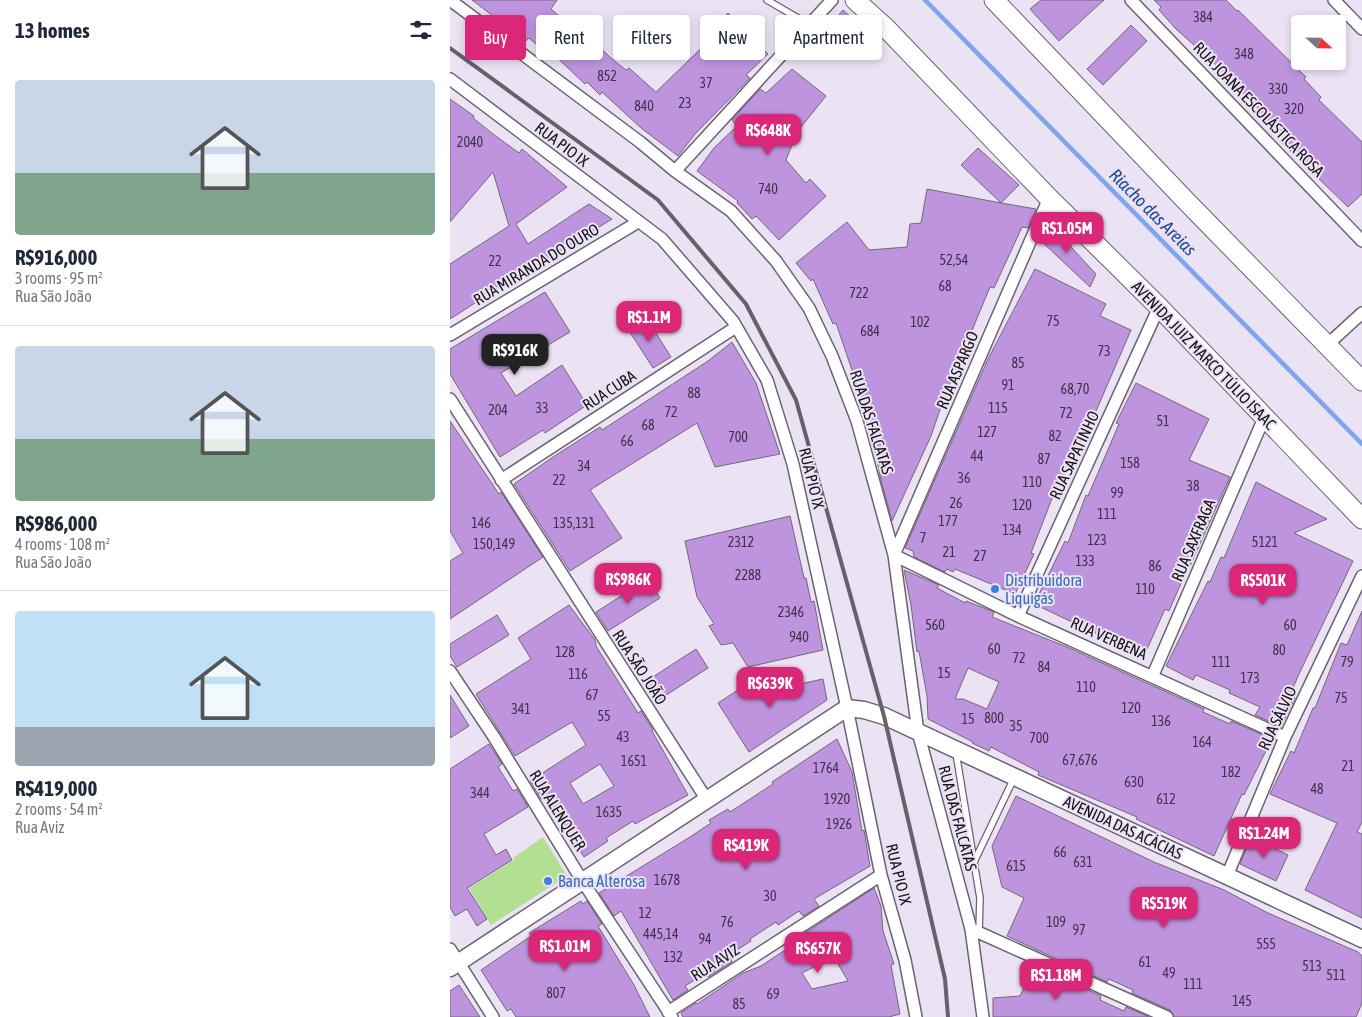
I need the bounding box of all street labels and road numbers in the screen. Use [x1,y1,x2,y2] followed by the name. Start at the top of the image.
[1190,38,1328,180] street label: RUA JOANA ESCOLÁSTICA ROSA
[532,118,593,170] street label: RUA PIO IX
[470,219,602,309] street label: RUA MIRANDA DO OURO
[1128,277,1280,433] street label: AVENIDA JUIZ MARCO TÚLIO ISAAC
[933,328,981,412] street label: RUA ASPARGO
[579,366,639,414] street label: RUA CUBA
[847,368,897,477] street label: RUA DAS FALCATAS
[1046,408,1102,502] street label: RUA SAPATINHO
[796,446,828,511] street label: RUA PIO IX
[1168,496,1219,584] street label: RUA SAXFRAGA
[1068,613,1150,663] street label: RUA VERBENA
[609,626,671,708] street label: RUA SÃO JOÃO
[1254,683,1300,753] street label: RUA SÁLVIO
[935,763,981,873] street label: RUA DAS FALCATAS
[526,766,590,854] street label: RUA ALENQUER
[1061,792,1186,863] street label: AVENIDA DAS ACÁCIAS
[883,842,915,907] street label: RUA PIO IX
[687,940,743,984] street label: RUA AVIZ

